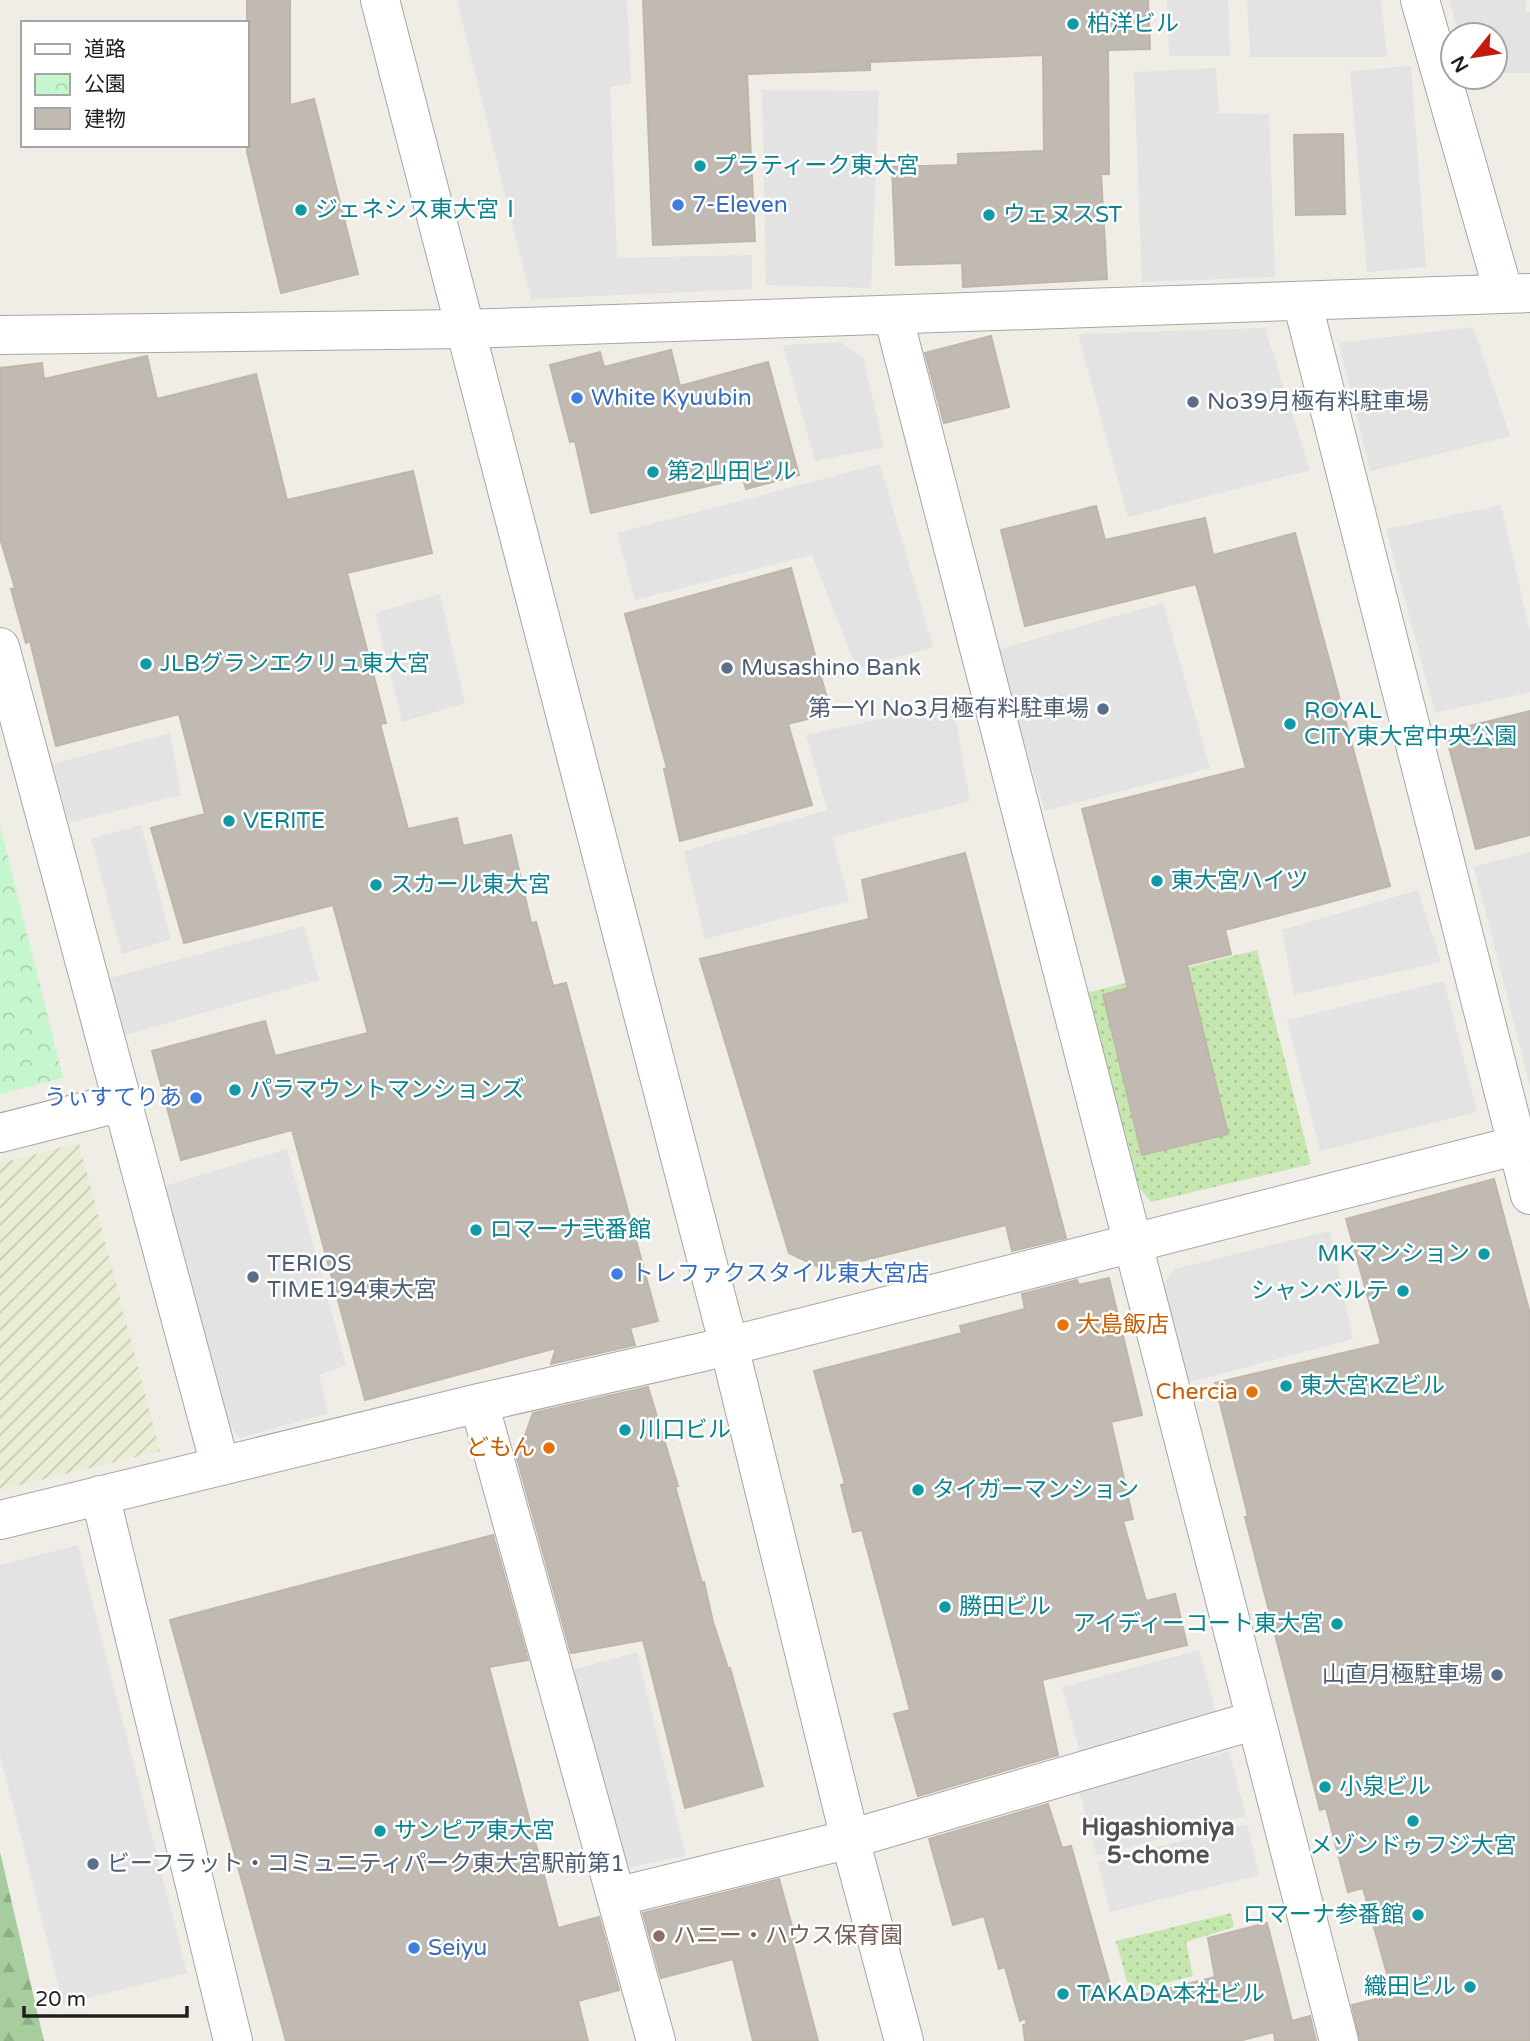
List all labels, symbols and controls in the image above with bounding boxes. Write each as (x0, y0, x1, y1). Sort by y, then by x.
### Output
place label: 柏洋ビル (1087, 10, 1179, 38)
marker: 柏洋ビル (1065, 16, 1081, 32)
legend (21, 21, 248, 147)
north arrow (1439, 21, 1509, 91)
text: 道路 (84, 37, 126, 62)
text: N (1447, 52, 1473, 76)
text: 公園 (84, 72, 126, 97)
text: 建物 (84, 107, 126, 132)
place label: プラティーク東大宮 (714, 152, 920, 180)
marker: プラティーク東大宮 (692, 158, 708, 174)
place label: 7-Eleven (692, 191, 788, 219)
place label: ジェネシス東大宮Ⅰ (315, 196, 522, 224)
marker: 7-Eleven (670, 197, 686, 213)
place label: ウェヌスST (1003, 201, 1122, 229)
marker: ジェネシス東大宮Ⅰ (293, 202, 309, 218)
marker: ウェヌスST (981, 207, 997, 223)
place label: White Kyuubin (591, 384, 752, 412)
place label: No39月極有料駐車場 (1207, 388, 1429, 416)
marker: White Kyuubin (569, 390, 585, 406)
marker: No39月極有料駐車場 (1185, 394, 1201, 410)
place label: 第2山田ビル (667, 458, 796, 486)
marker: 第2山田ビル (645, 464, 661, 480)
place label: JLBグランエクリュ東大宮 (160, 650, 430, 678)
place label: Musashino Bank (741, 654, 921, 682)
marker: JLBグランエクリュ東大宮 (138, 656, 154, 672)
marker: Musashino Bank (719, 660, 735, 676)
place label: 第一YI No3月極有料駐車場 (808, 695, 1089, 723)
place label: ROYAL CITY東大宮中央公園 (1304, 697, 1517, 751)
marker: 第一YI No3月極有料駐車場 (1095, 701, 1111, 717)
marker: ROYAL CITY東大宮中央公園 (1282, 716, 1298, 732)
place label: VERITE (243, 807, 325, 835)
marker: VERITE (221, 813, 237, 829)
place label: 東大宮ハイツ (1171, 867, 1309, 895)
place label: スカール東大宮 (390, 871, 551, 899)
marker: 東大宮ハイツ (1149, 873, 1165, 889)
marker: スカール東大宮 (368, 877, 384, 893)
place label: パラマウントマンションズ (249, 1076, 525, 1104)
marker: パラマウントマンションズ (227, 1082, 243, 1098)
place label: うぃすてりあ (44, 1084, 182, 1112)
marker: うぃすてりあ (188, 1090, 204, 1106)
place label: ロマーナ弐番館 (490, 1216, 651, 1244)
marker: ロマーナ弐番館 (468, 1222, 484, 1238)
place label: MKマンション (1317, 1240, 1470, 1268)
marker: MKマンション (1476, 1246, 1492, 1262)
place label: TERIOS TIME194東大宮 (267, 1250, 437, 1304)
place label: トレファクスタイル東大宮店 (631, 1260, 929, 1288)
marker: トレファクスタイル東大宮店 (609, 1266, 625, 1282)
marker: TERIOS TIME194東大宮 (245, 1269, 261, 1285)
place label: シャンベルテ (1251, 1277, 1389, 1305)
marker: シャンベルテ (1395, 1283, 1411, 1299)
place label: 大島飯店 (1077, 1311, 1169, 1339)
marker: 大島飯店 (1055, 1317, 1071, 1333)
place label: 東大宮KZビル (1300, 1372, 1445, 1400)
place label: Chercia (1156, 1378, 1238, 1406)
marker: 東大宮KZビル (1278, 1378, 1294, 1394)
marker: Chercia (1244, 1384, 1260, 1400)
place label: 川口ビル (639, 1416, 731, 1444)
marker: 川口ビル (617, 1422, 633, 1438)
place label: どもん (466, 1434, 535, 1462)
marker: どもん (541, 1440, 557, 1456)
place label: タイガーマンション (932, 1476, 1139, 1504)
marker: タイガーマンション (910, 1482, 926, 1498)
place label: 勝田ビル (959, 1593, 1051, 1621)
marker: 勝田ビル (937, 1599, 953, 1615)
place label: アイディーコート東大宮 (1073, 1610, 1323, 1638)
marker: アイディーコート東大宮 (1329, 1616, 1345, 1632)
place label: 山直月極駐車場 (1322, 1661, 1483, 1689)
marker: 山直月極駐車場 (1489, 1667, 1505, 1683)
place label: 小泉ビル (1339, 1773, 1431, 1801)
marker: 小泉ビル (1317, 1779, 1333, 1795)
district label: Higashiomiya 5-chome (1081, 1813, 1235, 1870)
marker: メゾンドゥフジ大宮 (1405, 1813, 1421, 1829)
place label: サンピア東大宮 (394, 1817, 555, 1845)
marker: サンピア東大宮 (372, 1823, 388, 1839)
place label: メゾンドゥフジ大宮 (1310, 1832, 1517, 1860)
place label: ビーフラット・コミュニティパーク東大宮駅前第1 (107, 1850, 625, 1878)
marker: ビーフラット・コミュニティパーク東大宮駅前第1 (85, 1856, 101, 1872)
place label: ロマーナ参番館 (1243, 1901, 1404, 1929)
marker: ロマーナ参番館 (1410, 1907, 1426, 1923)
place label: ハニー・ハウス保育園 (673, 1922, 903, 1950)
marker: ハニー・ハウス保育園 (651, 1928, 667, 1944)
place label: Seiyu (428, 1934, 487, 1962)
marker: Seiyu (406, 1940, 422, 1956)
place label: 織田ビル (1364, 1973, 1456, 2001)
scale bar (24, 1974, 187, 2018)
marker: 織田ビル (1462, 1979, 1478, 1995)
place label: TAKADA本社ビル (1077, 1980, 1265, 2008)
marker: TAKADA本社ビル (1055, 1986, 1071, 2002)
text: 20 m (35, 1987, 86, 2012)

